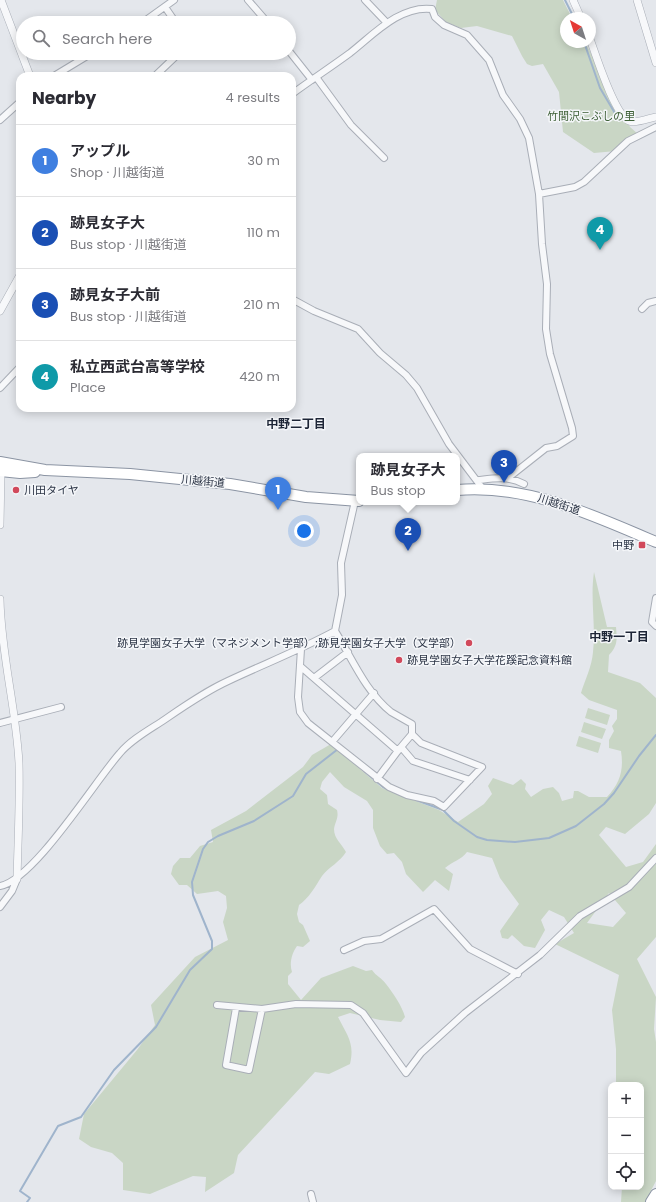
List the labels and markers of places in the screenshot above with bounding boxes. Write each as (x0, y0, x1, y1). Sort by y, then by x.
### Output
pin: 4 (587, 217, 613, 250)
pin: 3 (491, 450, 517, 483)
pin: 1 (265, 477, 291, 510)
place label: 川田タイヤ (24, 482, 79, 498)
marker: 川田タイヤ (11, 485, 21, 495)
pin: 2 (395, 518, 421, 551)
place label: 中野 (612, 537, 634, 553)
marker: 中野 (637, 540, 647, 550)
place label: 跡見学園女子大学（マネジメント学部）;跡見学園女子大学（文学部） (117, 635, 461, 651)
marker: 跡見学園女子大学（マネジメント学部）;跡見学園女子大学（文学部） (464, 638, 474, 648)
place label: 跡見学園女子大学花蹊記念資料館 (407, 652, 572, 668)
marker: 跡見学園女子大学花蹊記念資料館 (394, 655, 404, 665)

